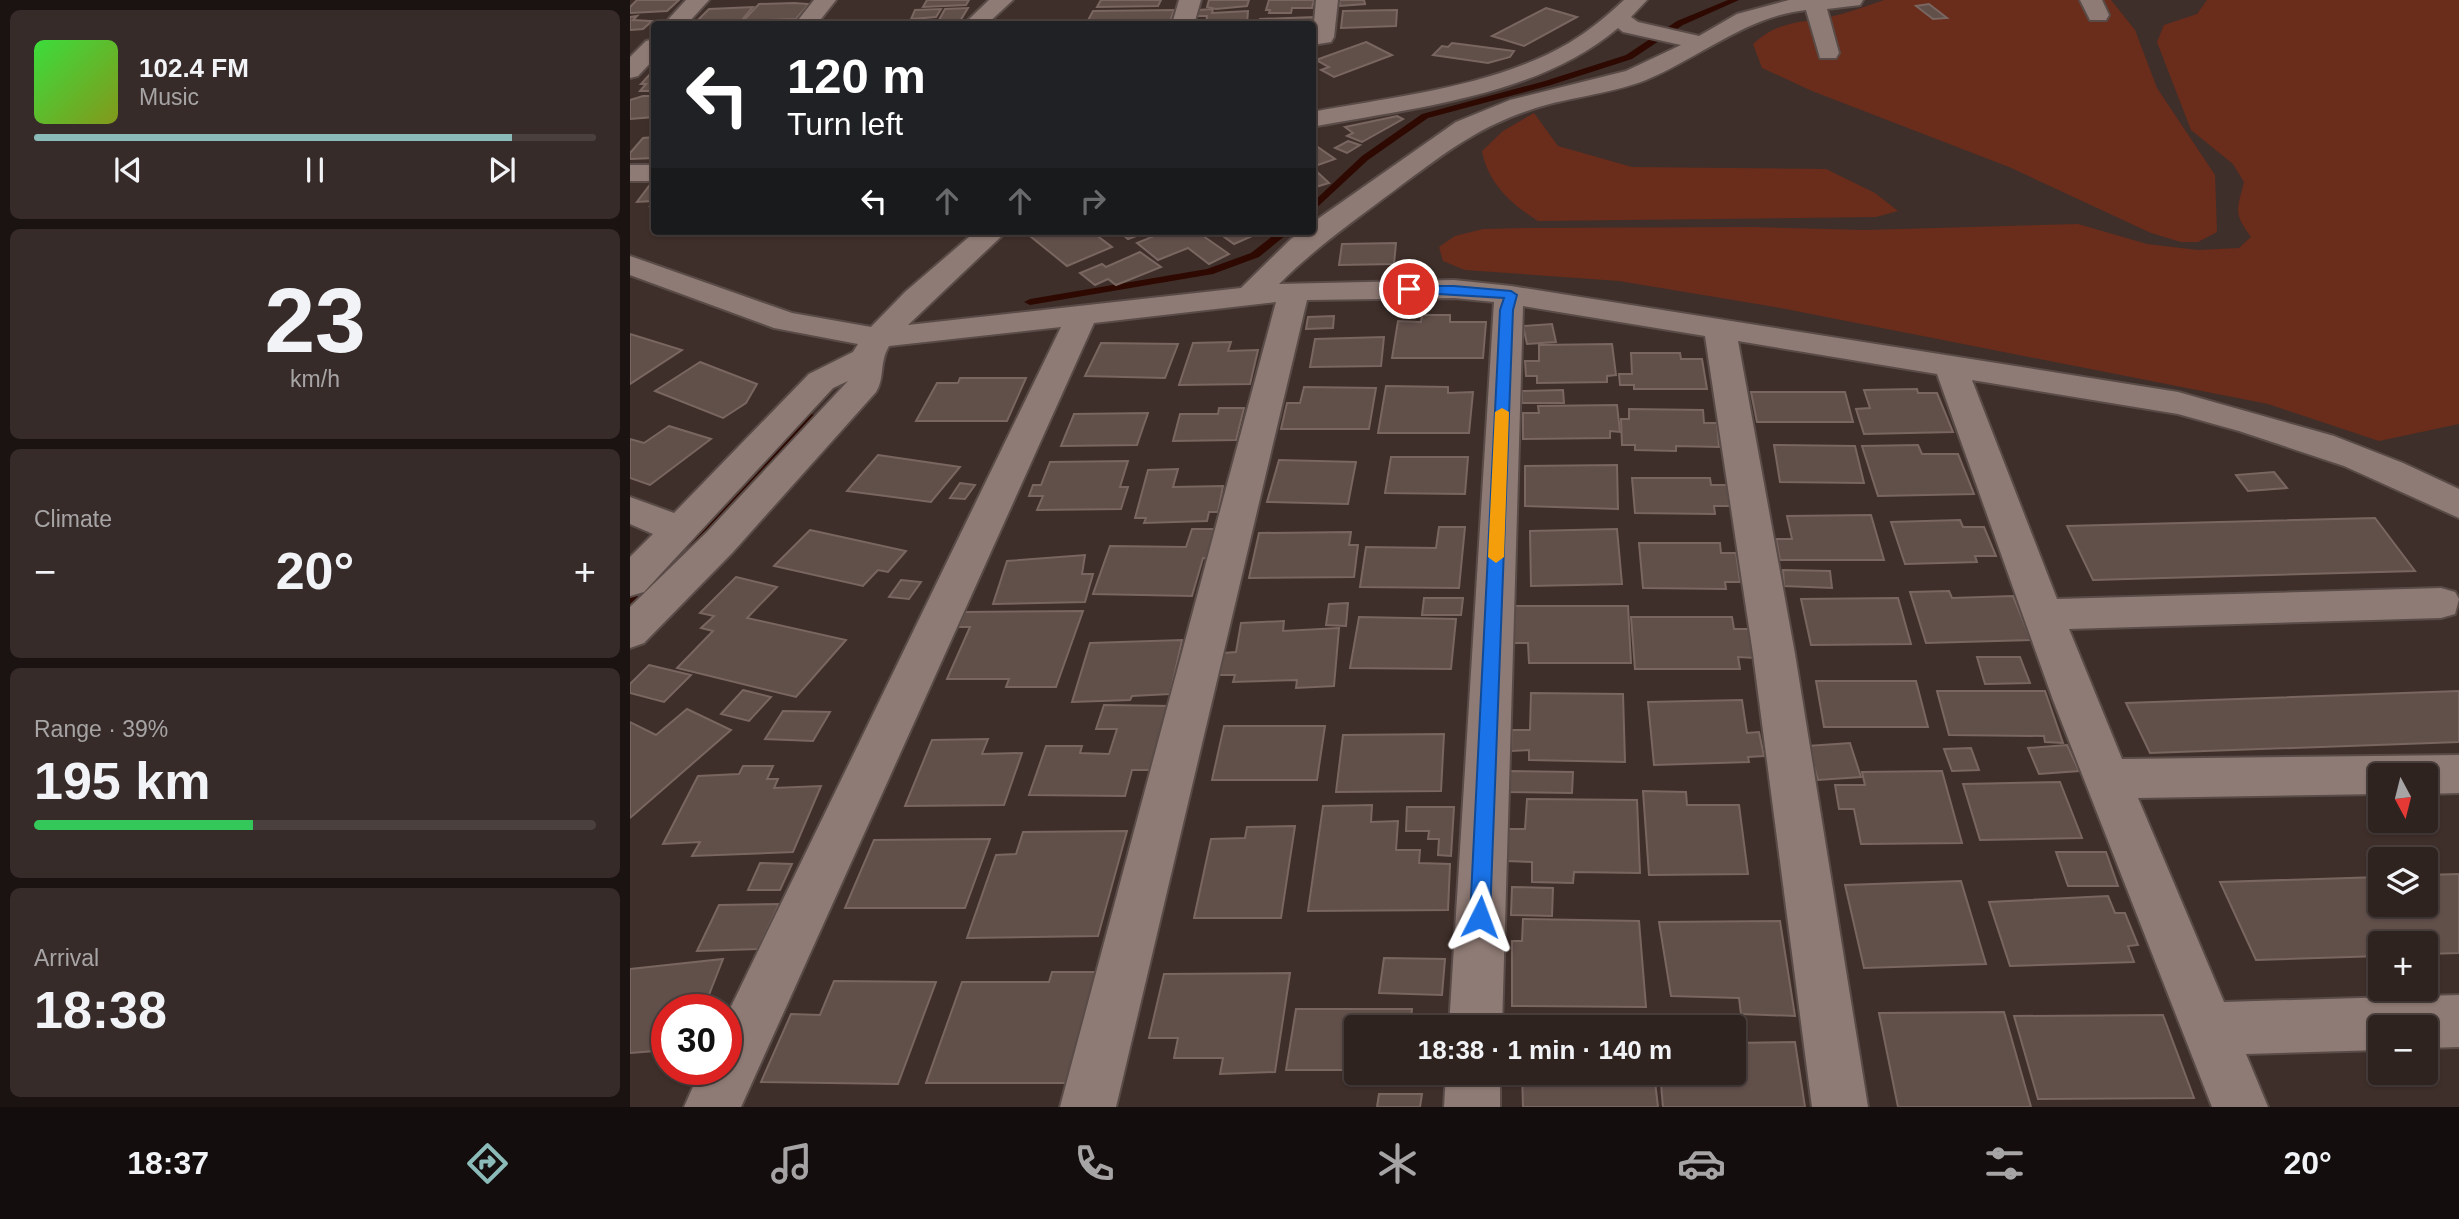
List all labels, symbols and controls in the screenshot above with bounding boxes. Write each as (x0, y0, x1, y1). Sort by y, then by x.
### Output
icon: left (672, 49, 763, 140)
text: 120 m (787, 49, 926, 103)
text: 102.4 FM (139, 53, 249, 83)
text: Music (139, 84, 199, 110)
text: Turn left (787, 106, 903, 142)
icon: previous (109, 151, 147, 189)
icon: pause (296, 151, 334, 189)
icon: next (483, 151, 521, 189)
icon: left (855, 182, 893, 220)
icon: ahead (928, 182, 966, 220)
icon: ahead (1001, 182, 1039, 220)
icon: right (1074, 182, 1112, 220)
pin (1379, 259, 1439, 319)
text: 23 (264, 270, 366, 371)
icon: arrive (1390, 270, 1428, 308)
text: km/h (290, 366, 340, 392)
text: Climate (34, 506, 112, 532)
text: 20° (276, 542, 354, 600)
text: − (34, 551, 56, 593)
text: + (574, 551, 596, 593)
text: Range · 39% (34, 716, 168, 742)
text: 195 km (34, 752, 210, 810)
north arrow (2368, 763, 2438, 833)
map controls (2368, 763, 2438, 1085)
button: layers (2368, 847, 2438, 917)
position arrow (1443, 880, 1517, 954)
button: + (2368, 931, 2438, 1001)
text: Arrival (34, 945, 99, 971)
text: 18:38 (34, 981, 167, 1039)
speed limit sign: 30 (651, 994, 742, 1085)
button: − (2368, 1015, 2438, 1085)
text: 18:38 · 1 min · 140 m (1418, 1035, 1672, 1065)
icon: directions (463, 1139, 512, 1188)
icon: music (767, 1139, 816, 1188)
icon: phone (1070, 1139, 1119, 1188)
icon: climate (1373, 1139, 1422, 1188)
icon: car (1677, 1139, 1726, 1188)
icon: filters (1980, 1139, 2029, 1188)
text: 18:37 (127, 1145, 209, 1181)
text: 20° (2283, 1145, 2332, 1181)

